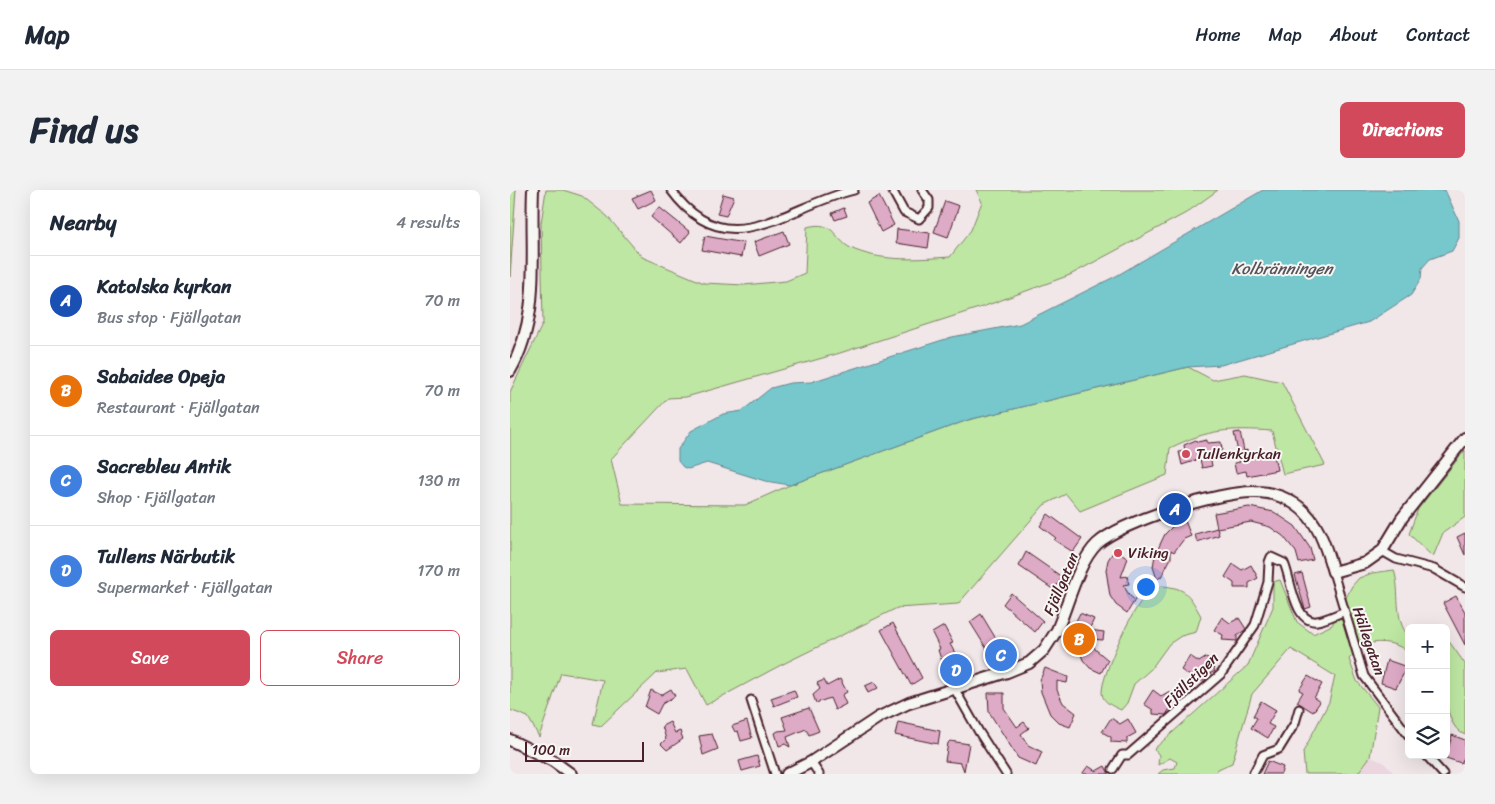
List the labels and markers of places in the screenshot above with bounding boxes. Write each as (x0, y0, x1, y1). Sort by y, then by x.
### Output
place label: Tullenkyrkan (1196, 441, 1281, 467)
marker: Tullenkyrkan (1180, 448, 1192, 460)
pin: A (1159, 490, 1191, 528)
place label: Viking (1128, 540, 1169, 566)
marker: Viking (1112, 547, 1124, 559)
pin: B (1063, 620, 1095, 658)
pin: C (985, 636, 1017, 674)
pin: D (940, 651, 972, 689)

